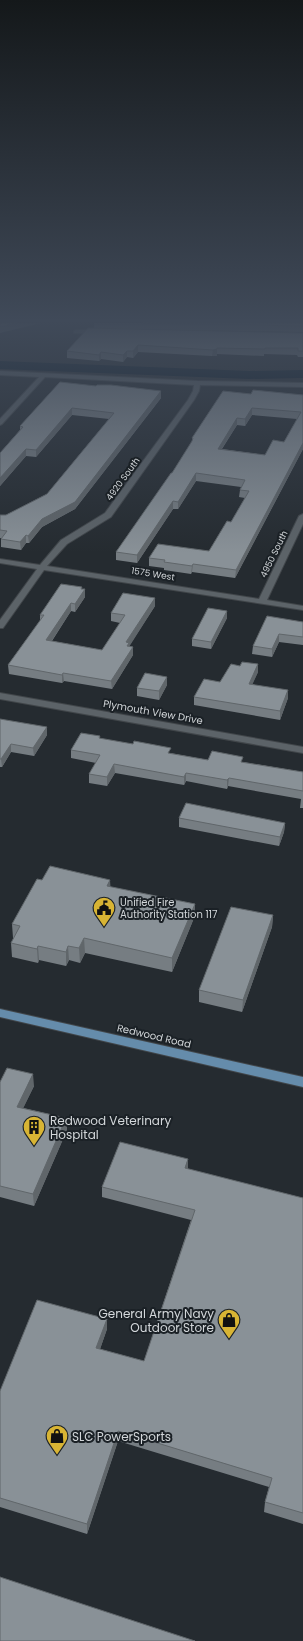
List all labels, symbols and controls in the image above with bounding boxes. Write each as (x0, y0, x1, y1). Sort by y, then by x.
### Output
street label: 4920 South (103, 455, 143, 503)
street label: 4950 South (257, 528, 291, 580)
street label: 1575 West (130, 565, 176, 583)
street label: Plymouth View Drive (102, 696, 204, 728)
public building icon: Unified Fire Authority Station 117 (91, 895, 117, 928)
place label: Unified Fire Authority Station 117 (120, 895, 218, 922)
street label: Redwood Road (116, 1020, 192, 1052)
place label: Redwood Veterinary Hospital (50, 1112, 171, 1143)
building icon: Redwood Veterinary Hospital (21, 1114, 47, 1147)
place label: General Army Navy Outdoor Store (98, 1305, 214, 1336)
shop icon: General Army Navy Outdoor Store (216, 1307, 242, 1340)
shop icon: SLC PowerSports (44, 1423, 70, 1456)
place label: SLC PowerSports (72, 1428, 171, 1445)

